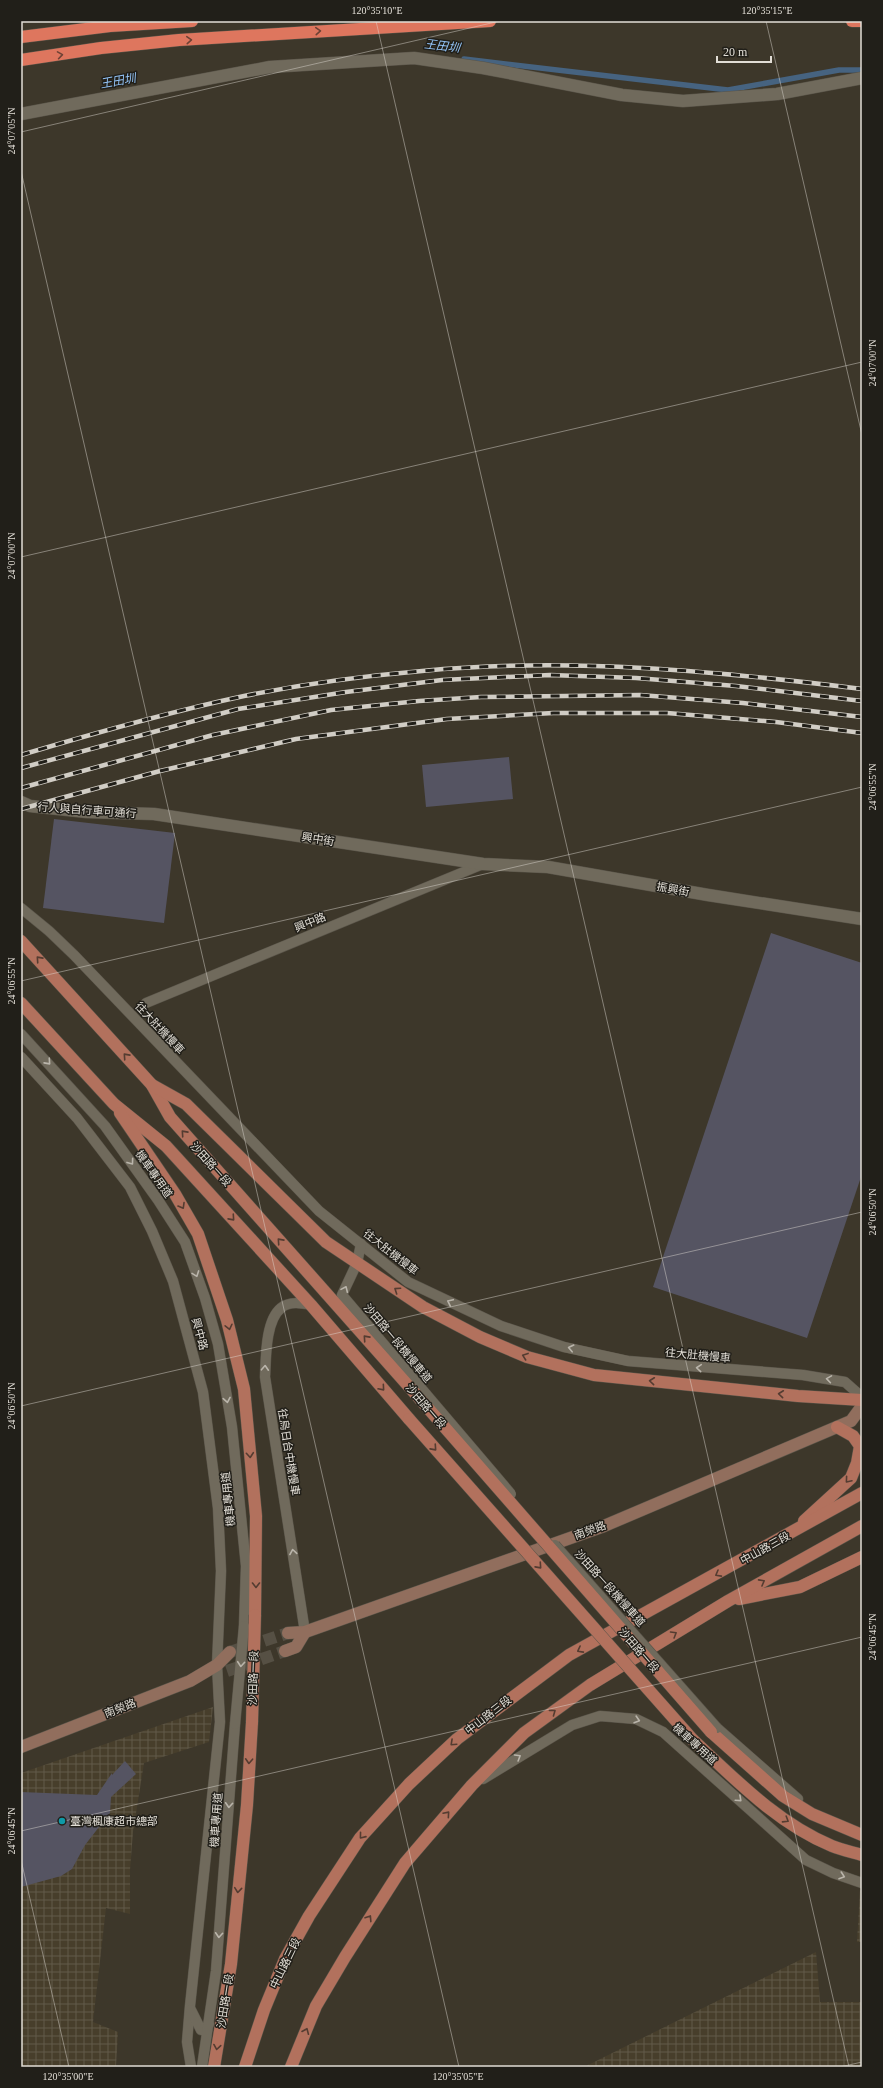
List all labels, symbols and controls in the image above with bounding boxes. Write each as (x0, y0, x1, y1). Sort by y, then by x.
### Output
text: 120°35'10"E (352, 5, 403, 16)
text: 120°35'15"E (742, 5, 793, 16)
one-way arrow (315, 26, 321, 35)
one-way arrow (186, 35, 192, 44)
water label: 王田圳 (423, 37, 463, 55)
scale bar (717, 38, 771, 64)
text: 20 m (723, 45, 748, 59)
one-way arrow (56, 51, 63, 60)
water label: 王田圳 (99, 71, 139, 91)
text: 24°07'05"N (6, 107, 17, 155)
text: 24°07'00"N (867, 339, 878, 387)
text: 24°07'00"N (6, 532, 17, 580)
text: 24°06'55"N (867, 763, 878, 811)
street label: 行人與自行車可通行 (37, 801, 137, 819)
street label: 興中街 (301, 830, 335, 848)
street label: 振興街 (656, 880, 690, 898)
street label: 興中路 (292, 910, 328, 934)
text: 24°06'55"N (6, 957, 17, 1005)
one-way arrow (37, 957, 44, 964)
street label: 往大肚機慢車 (133, 1000, 187, 1056)
one-way arrow (123, 1053, 130, 1061)
one-way arrow (43, 1058, 50, 1065)
one-way arrow (182, 1131, 189, 1138)
street label: 沙田路一段 (188, 1140, 234, 1188)
street label: 機車專用道 (133, 1148, 175, 1200)
one-way arrow (126, 1158, 134, 1165)
text: 24°06'50"N (867, 1188, 878, 1236)
one-way arrow (177, 1202, 184, 1209)
one-way arrow (227, 1214, 234, 1221)
street label: 往大肚機慢車 (361, 1227, 421, 1277)
one-way arrow (277, 1238, 285, 1246)
one-way arrow (192, 1270, 200, 1277)
one-way arrow (340, 1285, 348, 1293)
one-way arrow (394, 1287, 401, 1295)
one-way arrow (447, 1299, 454, 1307)
street label: 沙田路一段機慢車道 (362, 1301, 434, 1385)
street label: 興中路 (190, 1317, 210, 1351)
one-way arrow (225, 1324, 233, 1330)
one-way arrow (364, 1336, 371, 1343)
one-way arrow (568, 1345, 574, 1353)
street label: 往大肚機慢車 (665, 1346, 731, 1364)
one-way arrow (522, 1352, 529, 1360)
one-way arrow (696, 1363, 702, 1372)
one-way arrow (261, 1365, 270, 1371)
one-way arrow (826, 1375, 832, 1384)
one-way arrow (649, 1377, 655, 1386)
street label: 沙田路一段 (403, 1381, 449, 1431)
text: 24°06'50"N (6, 1382, 17, 1430)
one-way arrow (377, 1383, 384, 1390)
one-way arrow (778, 1390, 784, 1399)
one-way arrow (222, 1396, 231, 1403)
street label: 往烏日台中機慢車 (276, 1408, 302, 1496)
one-way arrow (430, 1443, 437, 1451)
one-way arrow (246, 1452, 255, 1458)
street label: 機車專用道 (219, 1471, 237, 1527)
one-way arrow (846, 1475, 853, 1483)
street label: 南榮路 (572, 1519, 608, 1541)
street label: 中山路三段 (738, 1529, 792, 1567)
street label: 沙田路一段機慢車道 (572, 1547, 648, 1629)
one-way arrow (289, 1549, 298, 1555)
one-way arrow (535, 1561, 542, 1569)
one-way arrow (715, 1569, 722, 1577)
one-way arrow (758, 1579, 766, 1586)
one-way arrow (252, 1582, 260, 1588)
text: 24°06'45"N (867, 1613, 878, 1661)
street label: 沙田路一段 (616, 1625, 662, 1675)
one-way arrow (670, 1631, 677, 1639)
one-way arrow (576, 1645, 584, 1652)
street label: 沙田路一段 (246, 1650, 260, 1706)
one-way arrow (236, 1661, 245, 1667)
street label: 中山路三段 (463, 1693, 513, 1737)
street label: 南榮路 (102, 1696, 138, 1720)
one-way arrow (549, 1710, 556, 1717)
one-way arrow (633, 1715, 640, 1724)
street label: 機車專用道 (671, 1721, 719, 1767)
one-way arrow (450, 1739, 457, 1746)
one-way arrow (514, 1755, 521, 1762)
one-way arrow (245, 1758, 254, 1764)
street label: 機車專用道 (208, 1792, 224, 1848)
one-way arrow (734, 1795, 741, 1802)
one-way arrow (225, 1802, 234, 1808)
text: 24°06'45"N (6, 1807, 17, 1855)
one-way arrow (443, 1812, 450, 1819)
place label: 臺灣楓康超市總部 (70, 1815, 158, 1827)
marker: 臺灣楓康超市總部 (57, 1816, 67, 1826)
one-way arrow (782, 1816, 789, 1823)
one-way arrow (360, 1832, 367, 1839)
one-way arrow (838, 1871, 845, 1880)
one-way arrow (234, 1887, 243, 1893)
one-way arrow (365, 1915, 372, 1922)
one-way arrow (214, 1932, 223, 1938)
street label: 中山路三段 (268, 1936, 302, 1990)
street label: 沙田路一段 (215, 1973, 235, 2029)
one-way arrow (301, 2028, 309, 2035)
one-way arrow (213, 2044, 222, 2050)
text: 120°35'00"E (43, 2071, 94, 2082)
text: 120°35'05"E (433, 2071, 484, 2082)

